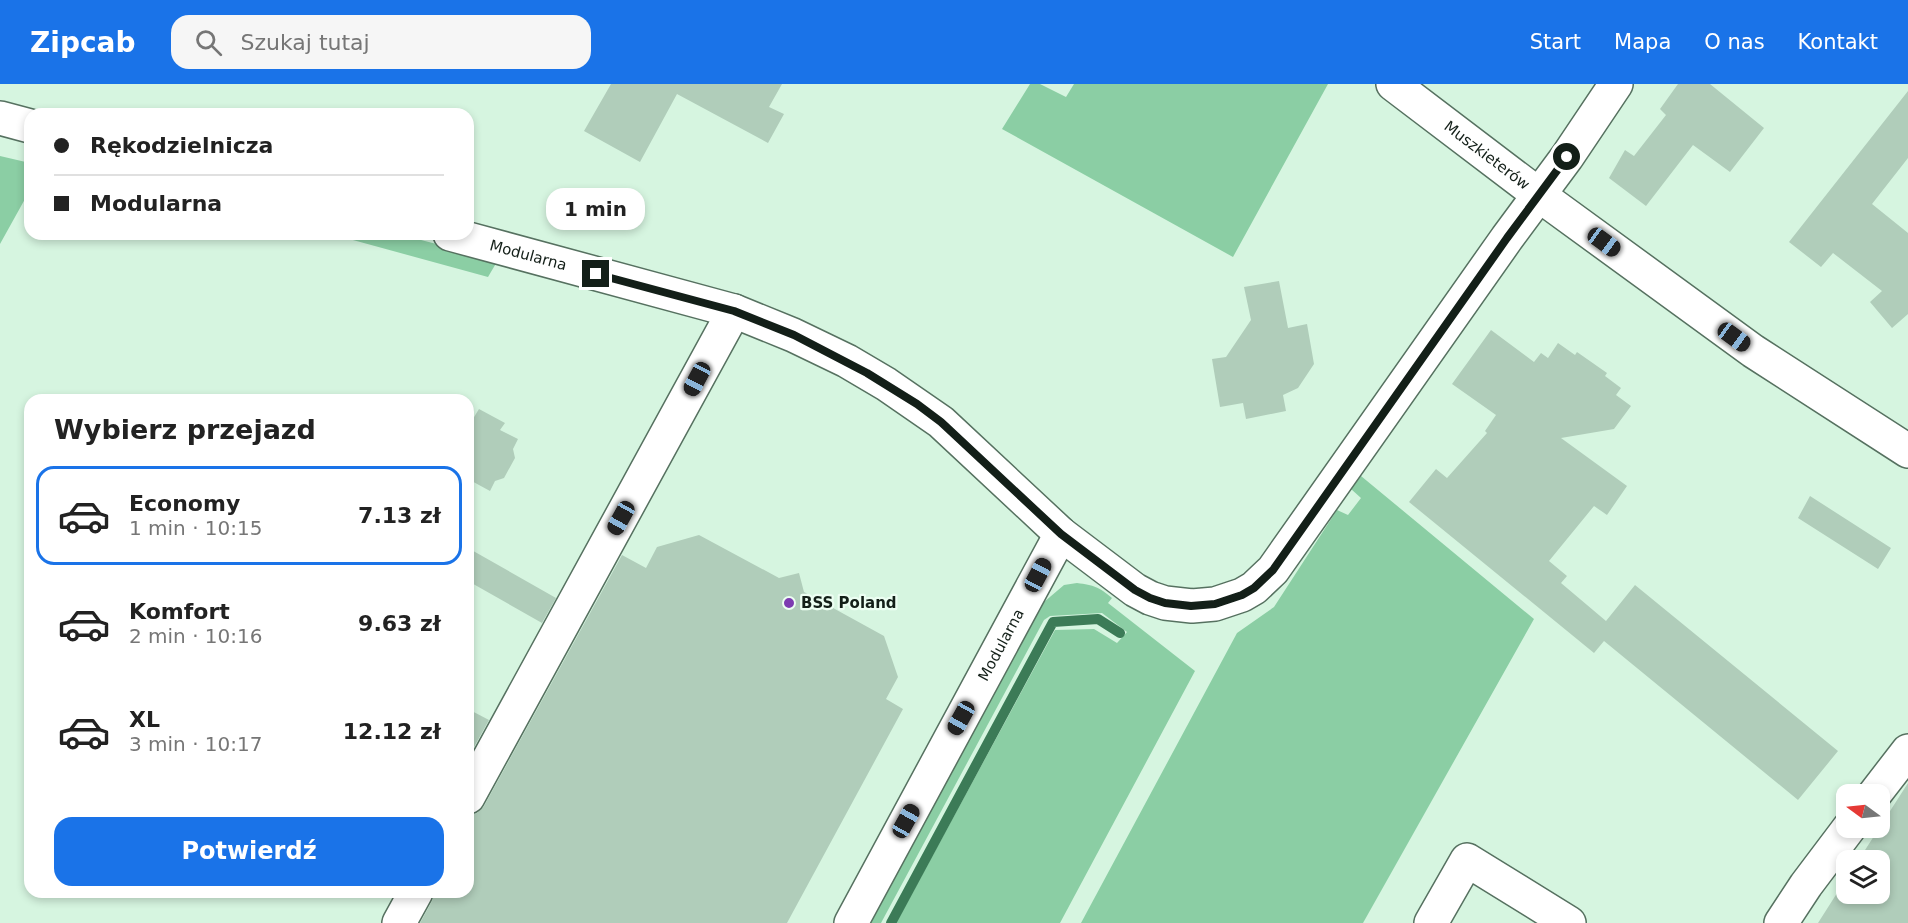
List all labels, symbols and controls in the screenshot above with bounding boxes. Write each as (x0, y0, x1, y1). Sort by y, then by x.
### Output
search box (171, 15, 591, 69)
text: Zipcab (30, 26, 135, 59)
icon: search (192, 26, 225, 59)
text: Szukaj tutaj (240, 30, 370, 55)
text: Start (1530, 30, 1581, 54)
text: Mapa (1614, 30, 1671, 54)
text: O nas (1704, 30, 1765, 54)
text: Kontakt (1798, 30, 1878, 54)
street label: Muszkieterów (1441, 117, 1533, 194)
text: Rękodzielnicza (90, 133, 273, 158)
route start (1553, 143, 1580, 170)
callout: 1 min (546, 187, 646, 229)
text: Modularna (90, 191, 222, 216)
text: 1 min (564, 197, 627, 221)
car (1584, 224, 1624, 260)
street label: Modularna (488, 236, 569, 274)
route end (582, 260, 609, 287)
car (1714, 319, 1754, 355)
car (681, 359, 713, 399)
text: Wybierz przejazd (54, 414, 316, 445)
icon: car (57, 489, 111, 543)
text: Economy (129, 491, 240, 516)
car (604, 498, 638, 538)
text: 7.13 zł (358, 503, 441, 528)
text: 1 min · 10:15 (129, 516, 263, 540)
car (1022, 555, 1054, 595)
place label: BSS Poland (801, 594, 897, 612)
marker: BSS Poland (782, 596, 796, 610)
icon: car (57, 597, 111, 651)
text: Komfort (129, 599, 230, 624)
street label: Modularna (974, 606, 1028, 684)
text: 9.63 zł (358, 611, 441, 636)
text: 2 min · 10:16 (129, 624, 263, 648)
car (944, 698, 978, 738)
icon: car (57, 705, 111, 759)
text: XL (129, 707, 160, 732)
text: 12.12 zł (343, 719, 441, 744)
text: 3 min · 10:17 (129, 732, 263, 756)
north arrow (1836, 784, 1890, 838)
map controls (1836, 784, 1890, 904)
car (889, 801, 923, 841)
button: Potwierdź (54, 817, 444, 886)
button: layers (1836, 850, 1890, 904)

